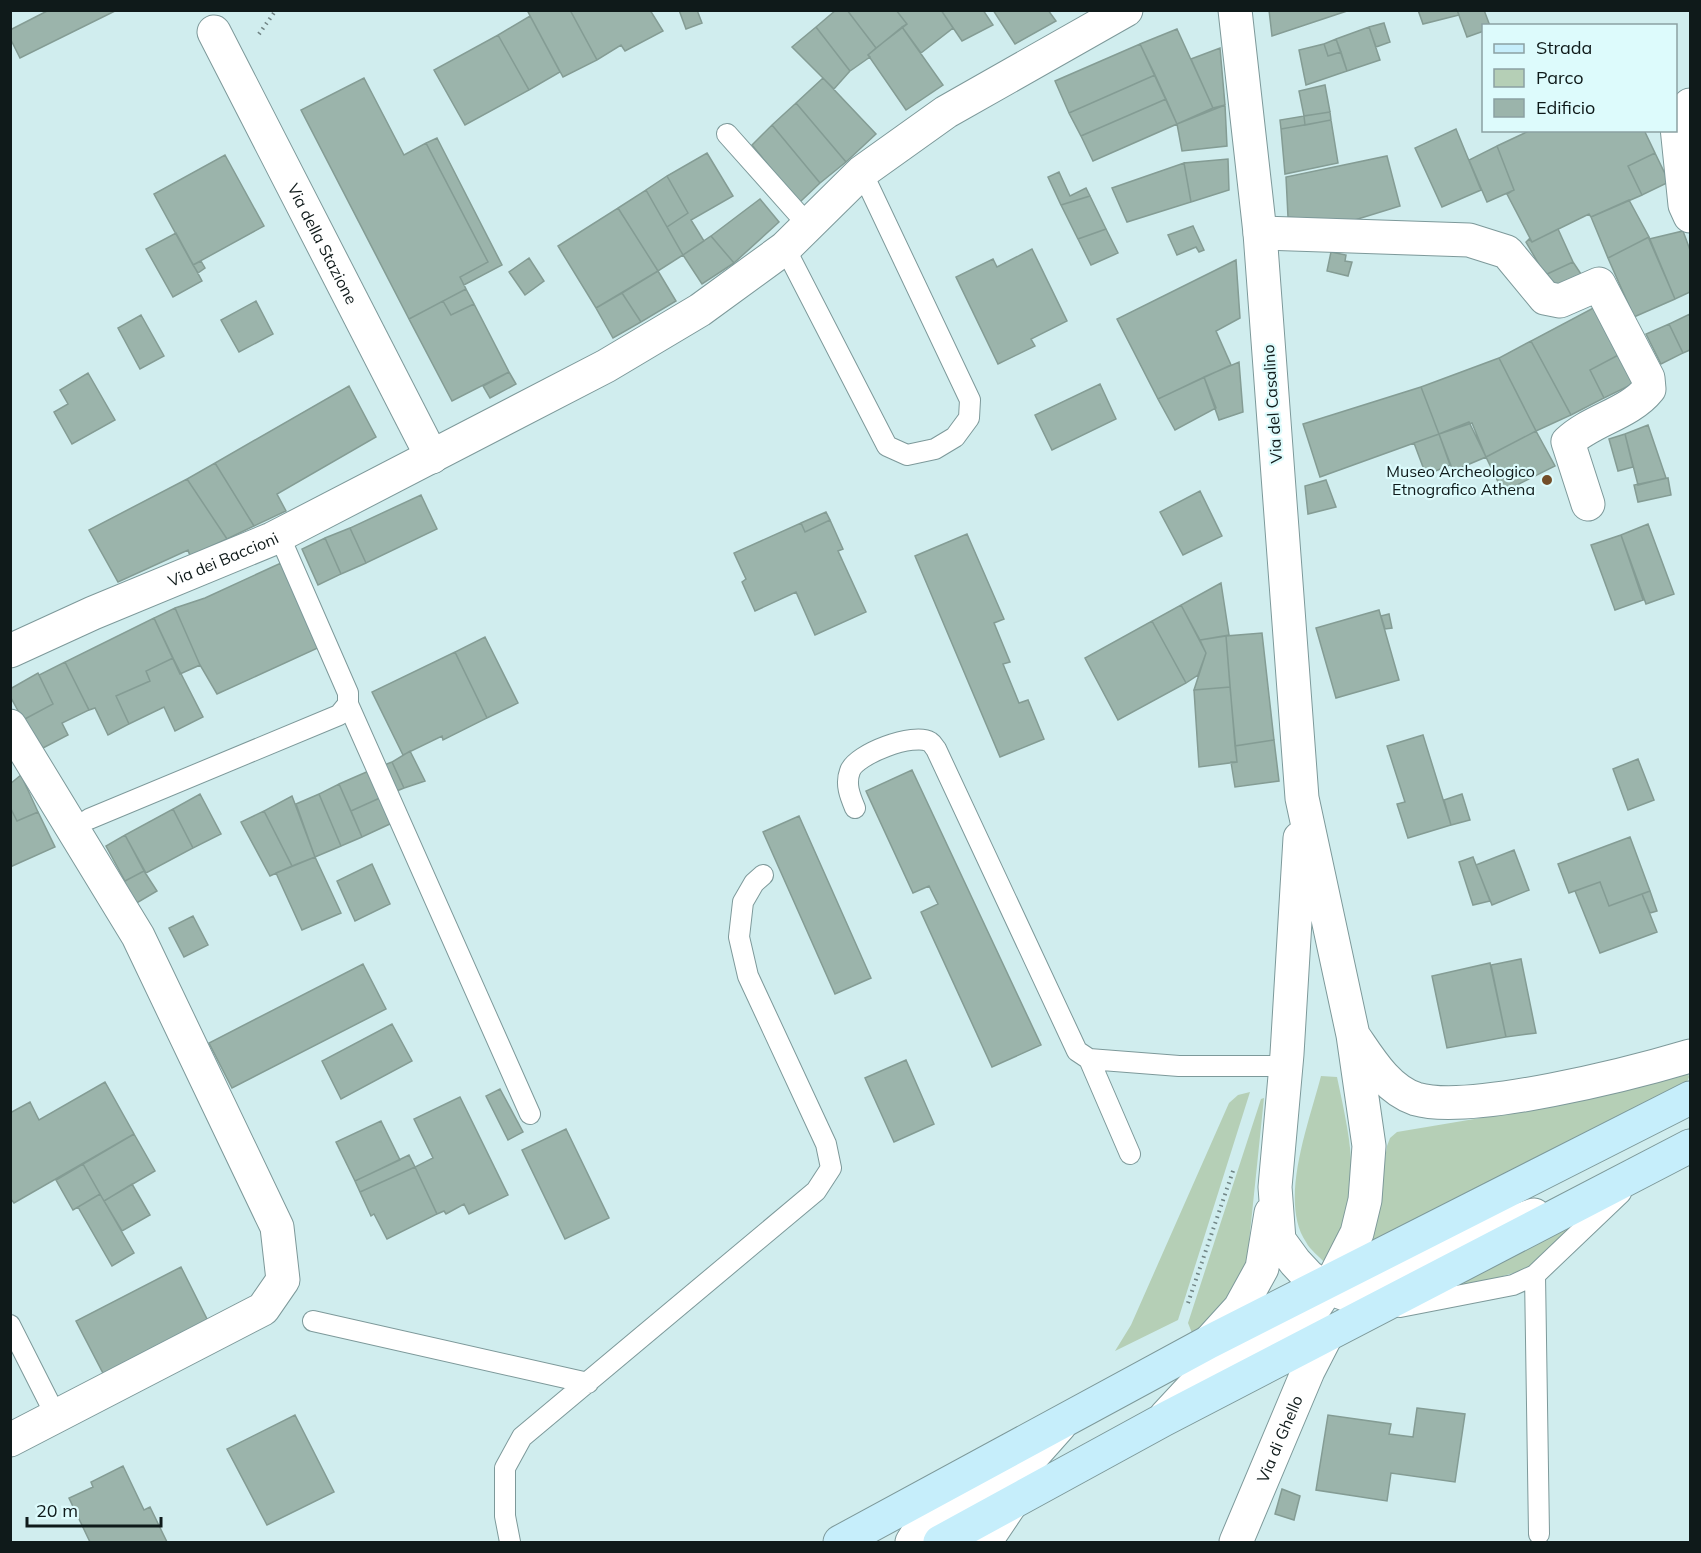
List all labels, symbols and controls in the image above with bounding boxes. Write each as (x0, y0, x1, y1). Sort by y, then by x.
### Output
legend (1482, 24, 1677, 132)
text: Strada (1536, 36, 1592, 59)
text: Parco (1536, 66, 1584, 89)
text: Edificio (1536, 96, 1595, 119)
street label: Via della Stazione (283, 180, 362, 308)
street label: Via del Casalino (1258, 344, 1286, 464)
place label: Museo Archeologico Etnografico Athena (1386, 461, 1535, 499)
marker: Museo Archeologico Etnografico Athena (1540, 473, 1554, 487)
street label: Via dei Baccioni (165, 527, 282, 591)
street label: Via di Ghello (1252, 1392, 1307, 1485)
scale bar (27, 1490, 160, 1528)
text: 20 m (36, 1499, 78, 1522)

